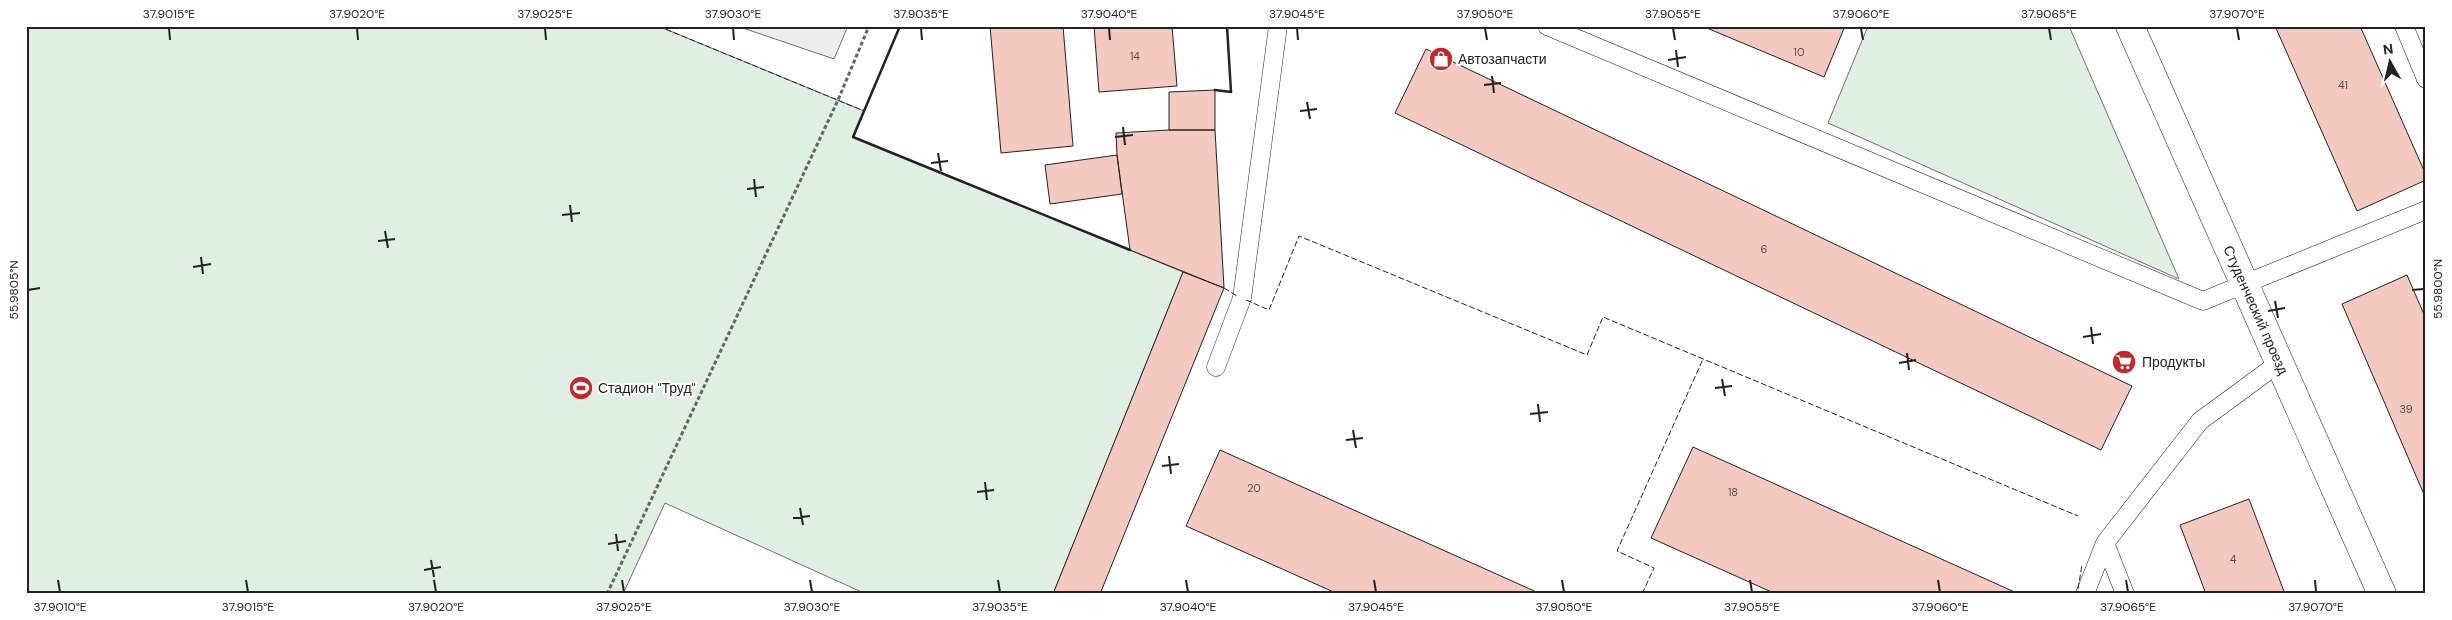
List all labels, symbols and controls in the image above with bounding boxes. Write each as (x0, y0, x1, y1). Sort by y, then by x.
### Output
text: 37.9015°E (143, 6, 195, 22)
text: 37.9020°E (329, 6, 385, 22)
text: 37.9025°E (517, 6, 573, 22)
text: 37.9030°E (705, 6, 761, 22)
text: 37.9035°E (893, 6, 949, 22)
text: 37.9040°E (1081, 6, 1138, 22)
text: 37.9045°E (1269, 6, 1325, 22)
text: 37.9050°E (1457, 6, 1514, 22)
text: 37.9055°E (1645, 6, 1701, 22)
text: 37.9060°E (1833, 6, 1890, 22)
text: 37.9065°E (2021, 6, 2077, 22)
text: 37.9070°E (2209, 6, 2265, 22)
north arrow (2364, 38, 2414, 88)
text: N (2382, 40, 2395, 59)
house number: 10 (1794, 45, 1804, 59)
shop icon: Автозапчасти (1428, 46, 1454, 72)
house number: 14 (1130, 49, 1140, 63)
place label: Автозапчасти (1458, 50, 1546, 68)
house number: 41 (2338, 78, 2348, 92)
house number: 6 (1761, 242, 1768, 256)
street label: Студенческий проезд (2219, 243, 2293, 377)
text: 55.9800°N (2430, 259, 2446, 319)
text: 55.9805°N (6, 260, 22, 320)
supermarket icon: Продукты (2111, 349, 2137, 375)
place label: Продукты (2142, 353, 2205, 371)
sports icon: Стадион "Труд" (568, 375, 594, 401)
place label: Стадион "Труд" (598, 379, 696, 397)
house number: 39 (2399, 402, 2413, 416)
house number: 20 (1247, 481, 1261, 495)
house number: 18 (1728, 485, 1738, 499)
house number: 4 (2230, 552, 2237, 566)
text: 37.9010°E (33, 599, 87, 615)
text: 37.9015°E (222, 599, 274, 615)
text: 37.9020°E (408, 599, 464, 615)
text: 37.9025°E (596, 599, 652, 615)
text: 37.9030°E (784, 599, 840, 615)
text: 37.9035°E (972, 599, 1028, 615)
text: 37.9040°E (1160, 599, 1217, 615)
text: 37.9045°E (1348, 599, 1404, 615)
text: 37.9050°E (1536, 599, 1593, 615)
text: 37.9055°E (1724, 599, 1780, 615)
text: 37.9060°E (1912, 599, 1969, 615)
text: 37.9065°E (2100, 599, 2156, 615)
text: 37.9070°E (2288, 599, 2344, 615)

